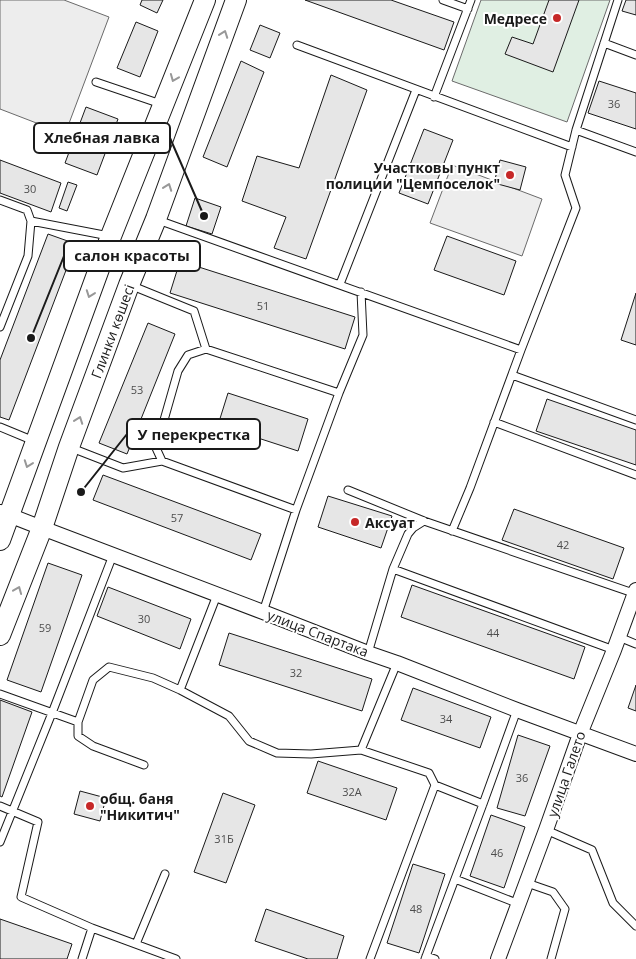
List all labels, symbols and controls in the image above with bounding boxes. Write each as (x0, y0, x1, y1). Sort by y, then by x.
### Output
place label: Медресе (484, 9, 547, 28)
marker: Медресе (551, 12, 563, 24)
one-way arrow (218, 30, 228, 39)
one-way arrow (170, 73, 180, 82)
house number: 36 (608, 96, 620, 111)
callout: Хлебная лавка (34, 123, 170, 153)
text: Хлебная лавка (44, 127, 160, 147)
place label: Участковы пункт полиции "Цемпоселок" (326, 158, 500, 193)
marker: Участковы пункт полиции "Цемпоселок" (504, 169, 516, 181)
house number: 30 (24, 181, 36, 196)
one-way arrow (162, 183, 172, 191)
callout: салон красоты (64, 241, 200, 271)
text: салон красоты (74, 245, 190, 265)
street label: Глинки көшесі (86, 281, 138, 381)
one-way arrow (86, 290, 96, 298)
house number: 51 (257, 298, 269, 313)
house number: 53 (131, 382, 143, 397)
one-way arrow (73, 417, 83, 425)
callout: У перекрестка (127, 419, 260, 449)
text: У перекрестка (138, 424, 250, 444)
one-way arrow (24, 459, 34, 467)
house number: 57 (171, 510, 183, 525)
place label: Аксуат (365, 513, 415, 532)
marker: Аксуат (349, 516, 361, 528)
house number: 42 (557, 537, 569, 552)
one-way arrow (12, 586, 22, 595)
street label: улица Спартака (264, 605, 372, 661)
house number: 30 (138, 611, 150, 626)
house number: 59 (39, 620, 51, 635)
house number: 44 (487, 625, 500, 640)
house number: 32 (290, 665, 302, 680)
house number: 34 (440, 711, 453, 726)
street label: улица Галето (542, 728, 590, 820)
house number: 36 (516, 770, 528, 785)
house number: 32А (342, 784, 362, 799)
place label: общ. баня "Никитич" (100, 789, 180, 824)
marker: общ. баня "Никитич" (84, 800, 96, 812)
house number: 31Б (214, 831, 234, 846)
house number: 46 (491, 845, 503, 860)
house number: 48 (410, 901, 422, 916)

